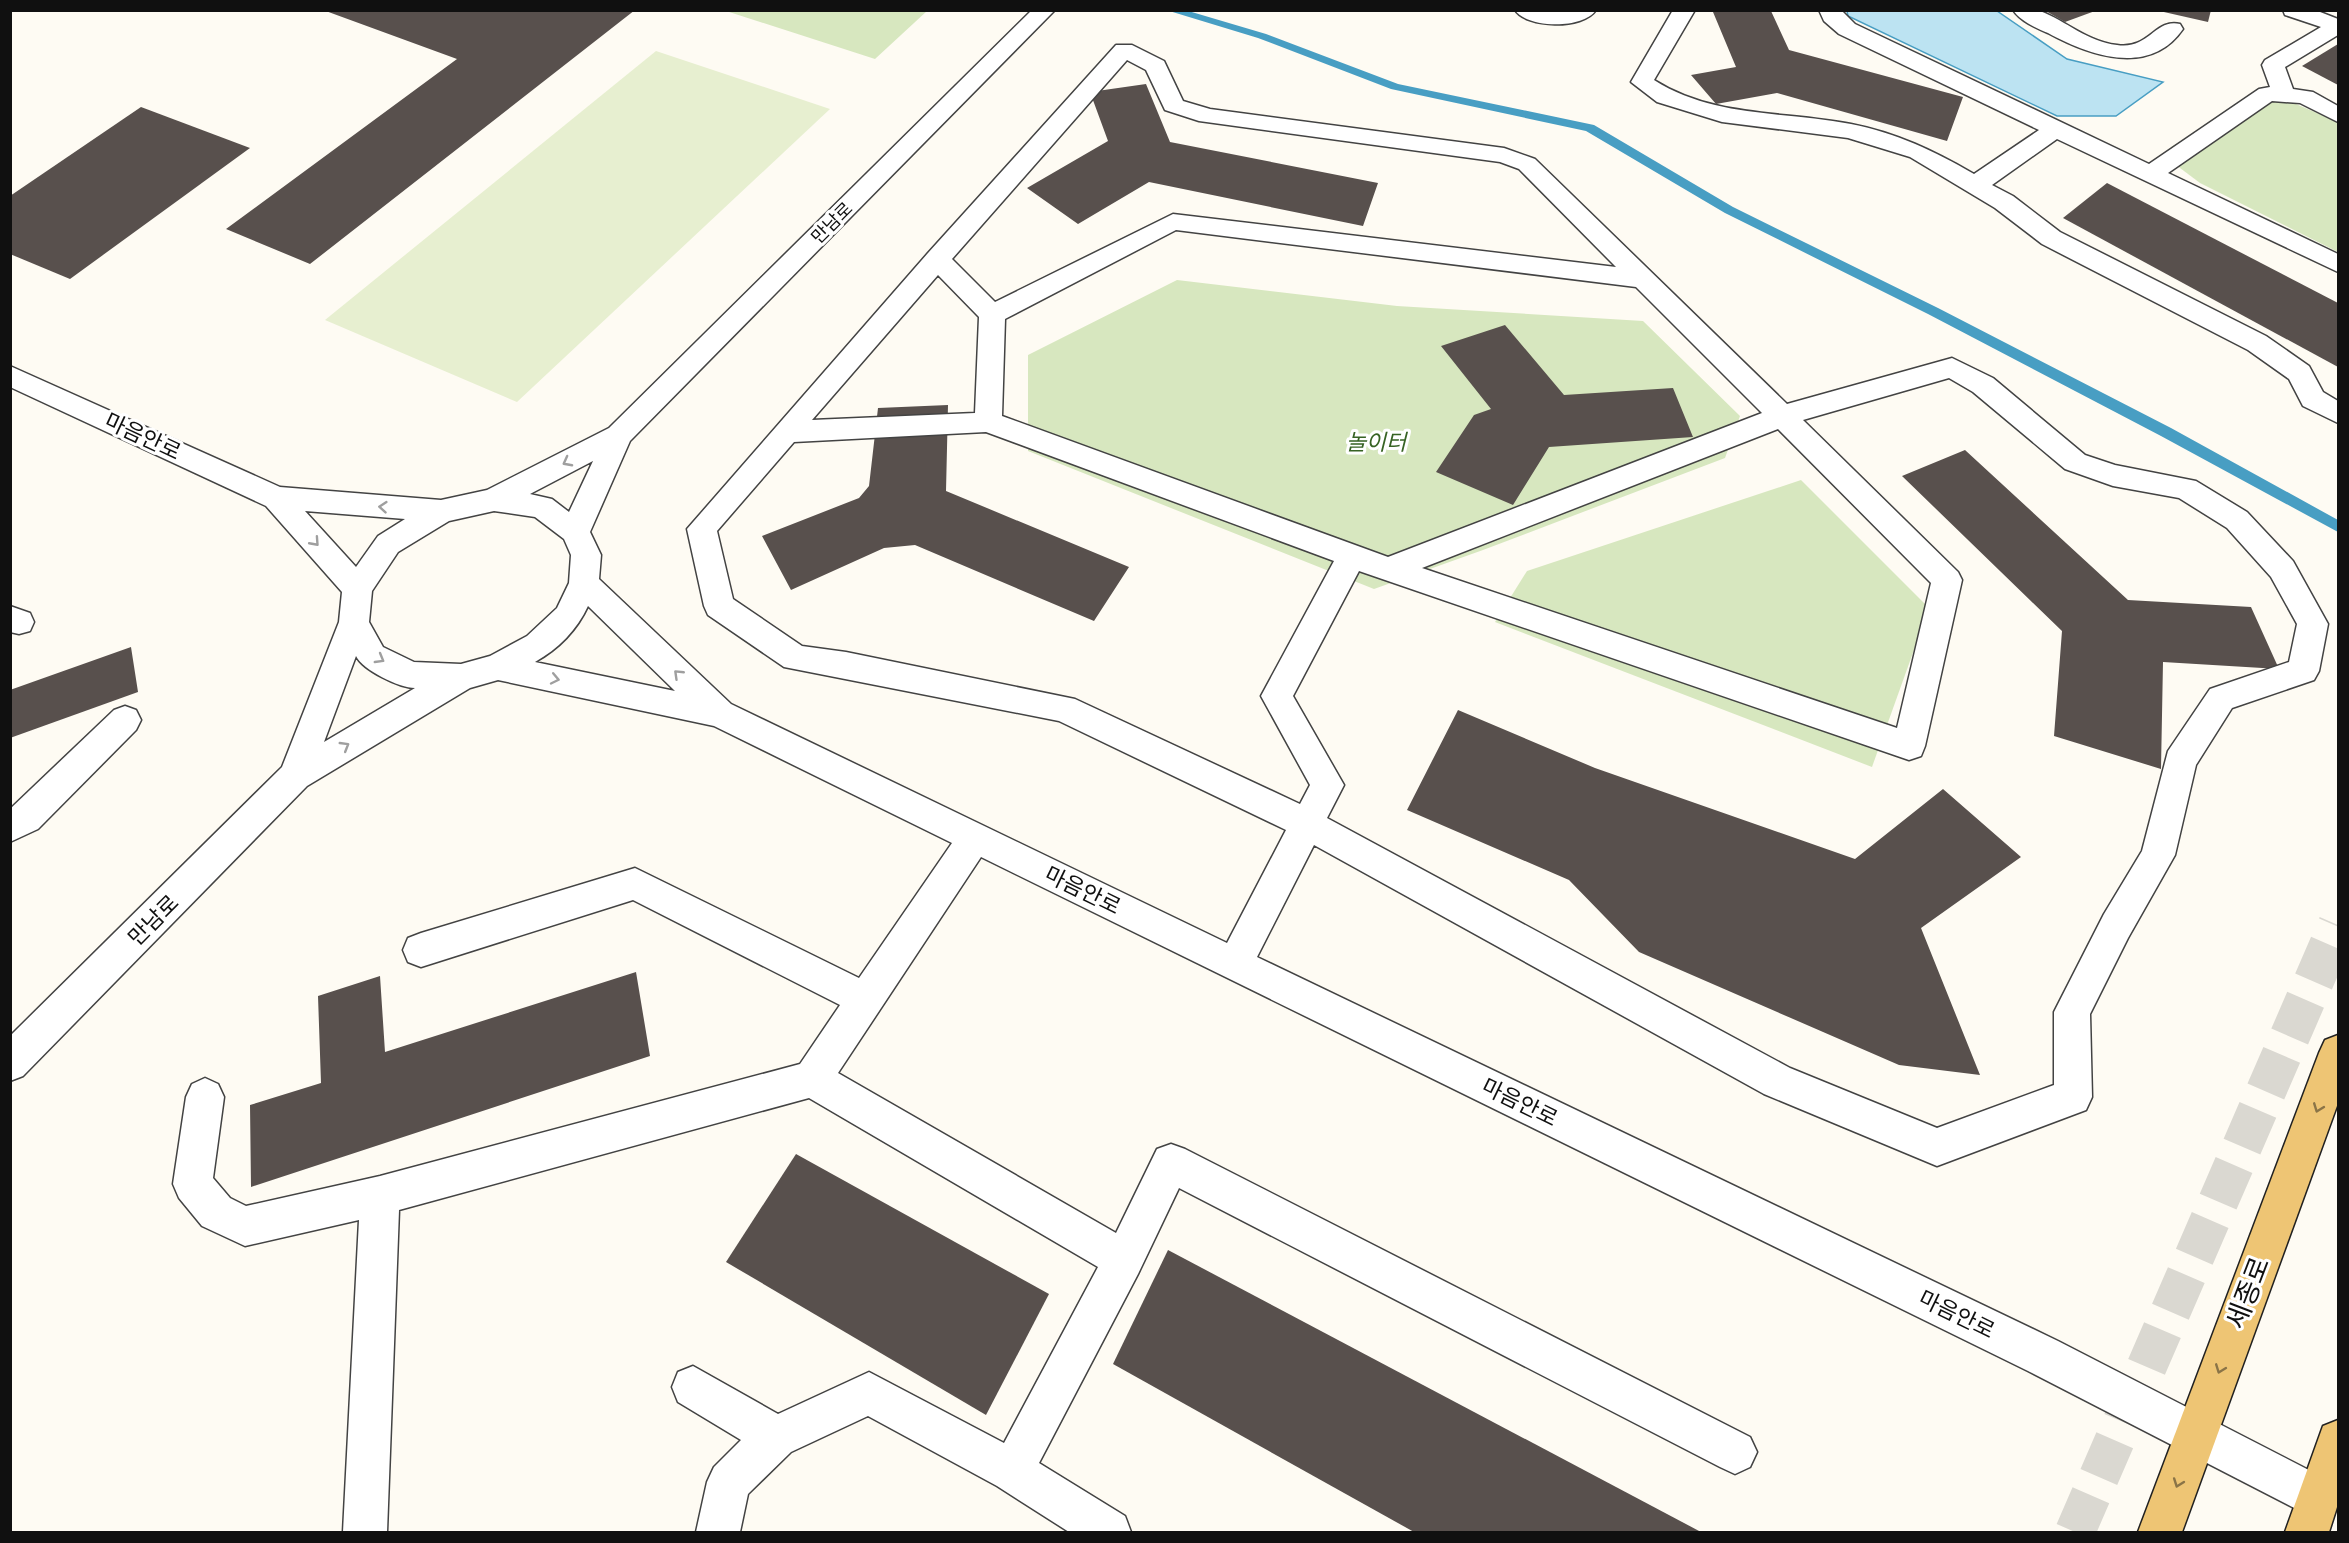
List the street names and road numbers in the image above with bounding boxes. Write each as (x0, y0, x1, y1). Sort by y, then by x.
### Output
street label: 만남로 (805, 196, 859, 250)
street label: 마음안로 (99, 405, 186, 469)
street label: 마음안로 (1039, 859, 1126, 924)
street label: 만남로 (121, 888, 187, 954)
street label: 마음안로 (1476, 1071, 1563, 1136)
street label: 세종로 (2216, 1251, 2282, 1336)
street label: 마음안로 (1913, 1283, 2000, 1348)

